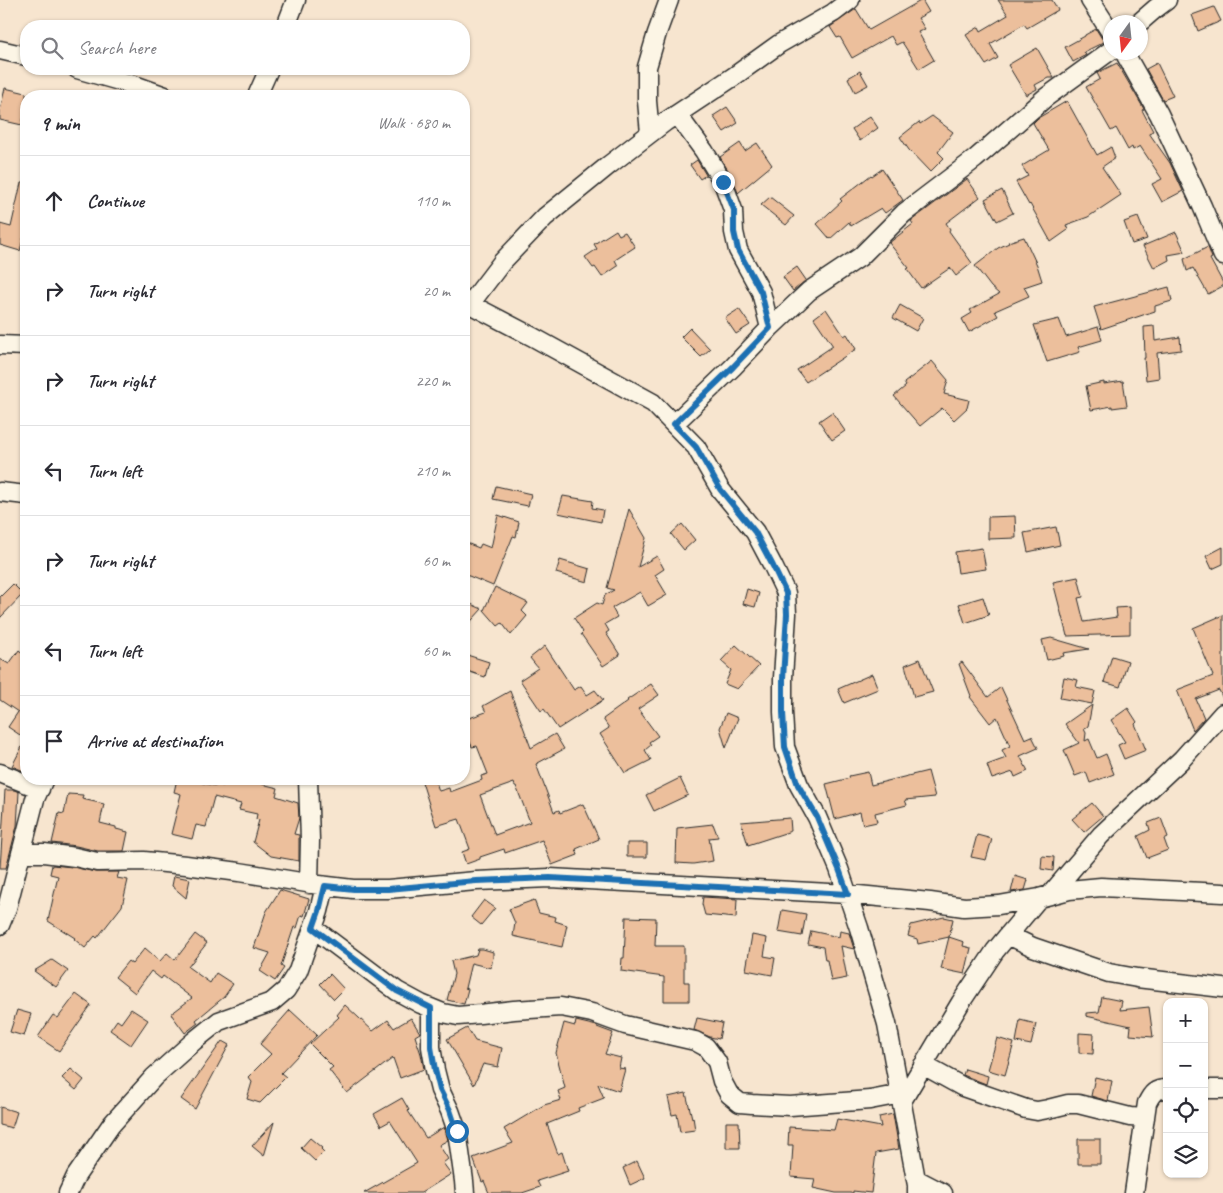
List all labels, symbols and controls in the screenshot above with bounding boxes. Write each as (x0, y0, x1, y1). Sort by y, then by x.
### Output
north arrow (1103, 15, 1148, 60)
search box (20, 20, 470, 75)
icon: search (38, 34, 66, 62)
text: Search here (78, 36, 155, 60)
text: 9 min (40, 110, 80, 136)
text: Walk · 680 m (378, 113, 450, 133)
route end (712, 171, 735, 194)
icon: ahead (40, 187, 68, 215)
text: Continue (87, 189, 144, 213)
text: 110 m (416, 191, 450, 211)
icon: right (40, 277, 68, 305)
text: Turn right (87, 279, 154, 303)
text: 20 m (423, 281, 450, 301)
icon: right (40, 367, 68, 395)
text: Turn right (87, 369, 154, 393)
text: 220 m (416, 371, 450, 391)
icon: left (40, 457, 68, 485)
text: Turn left (87, 459, 142, 483)
text: 210 m (416, 461, 450, 481)
icon: right (40, 547, 68, 575)
text: Turn right (87, 549, 154, 573)
text: 60 m (423, 551, 450, 571)
icon: left (40, 637, 68, 665)
text: Turn left (87, 639, 142, 663)
text: 60 m (423, 641, 450, 661)
icon: arrive (40, 727, 68, 755)
text: Arrive at destination (87, 729, 223, 753)
map controls (1163, 998, 1208, 1178)
button: + (1163, 998, 1208, 1043)
button: − (1163, 1043, 1208, 1088)
button: locate (1163, 1088, 1208, 1133)
route start (446, 1120, 469, 1143)
button: layers (1163, 1133, 1208, 1178)

